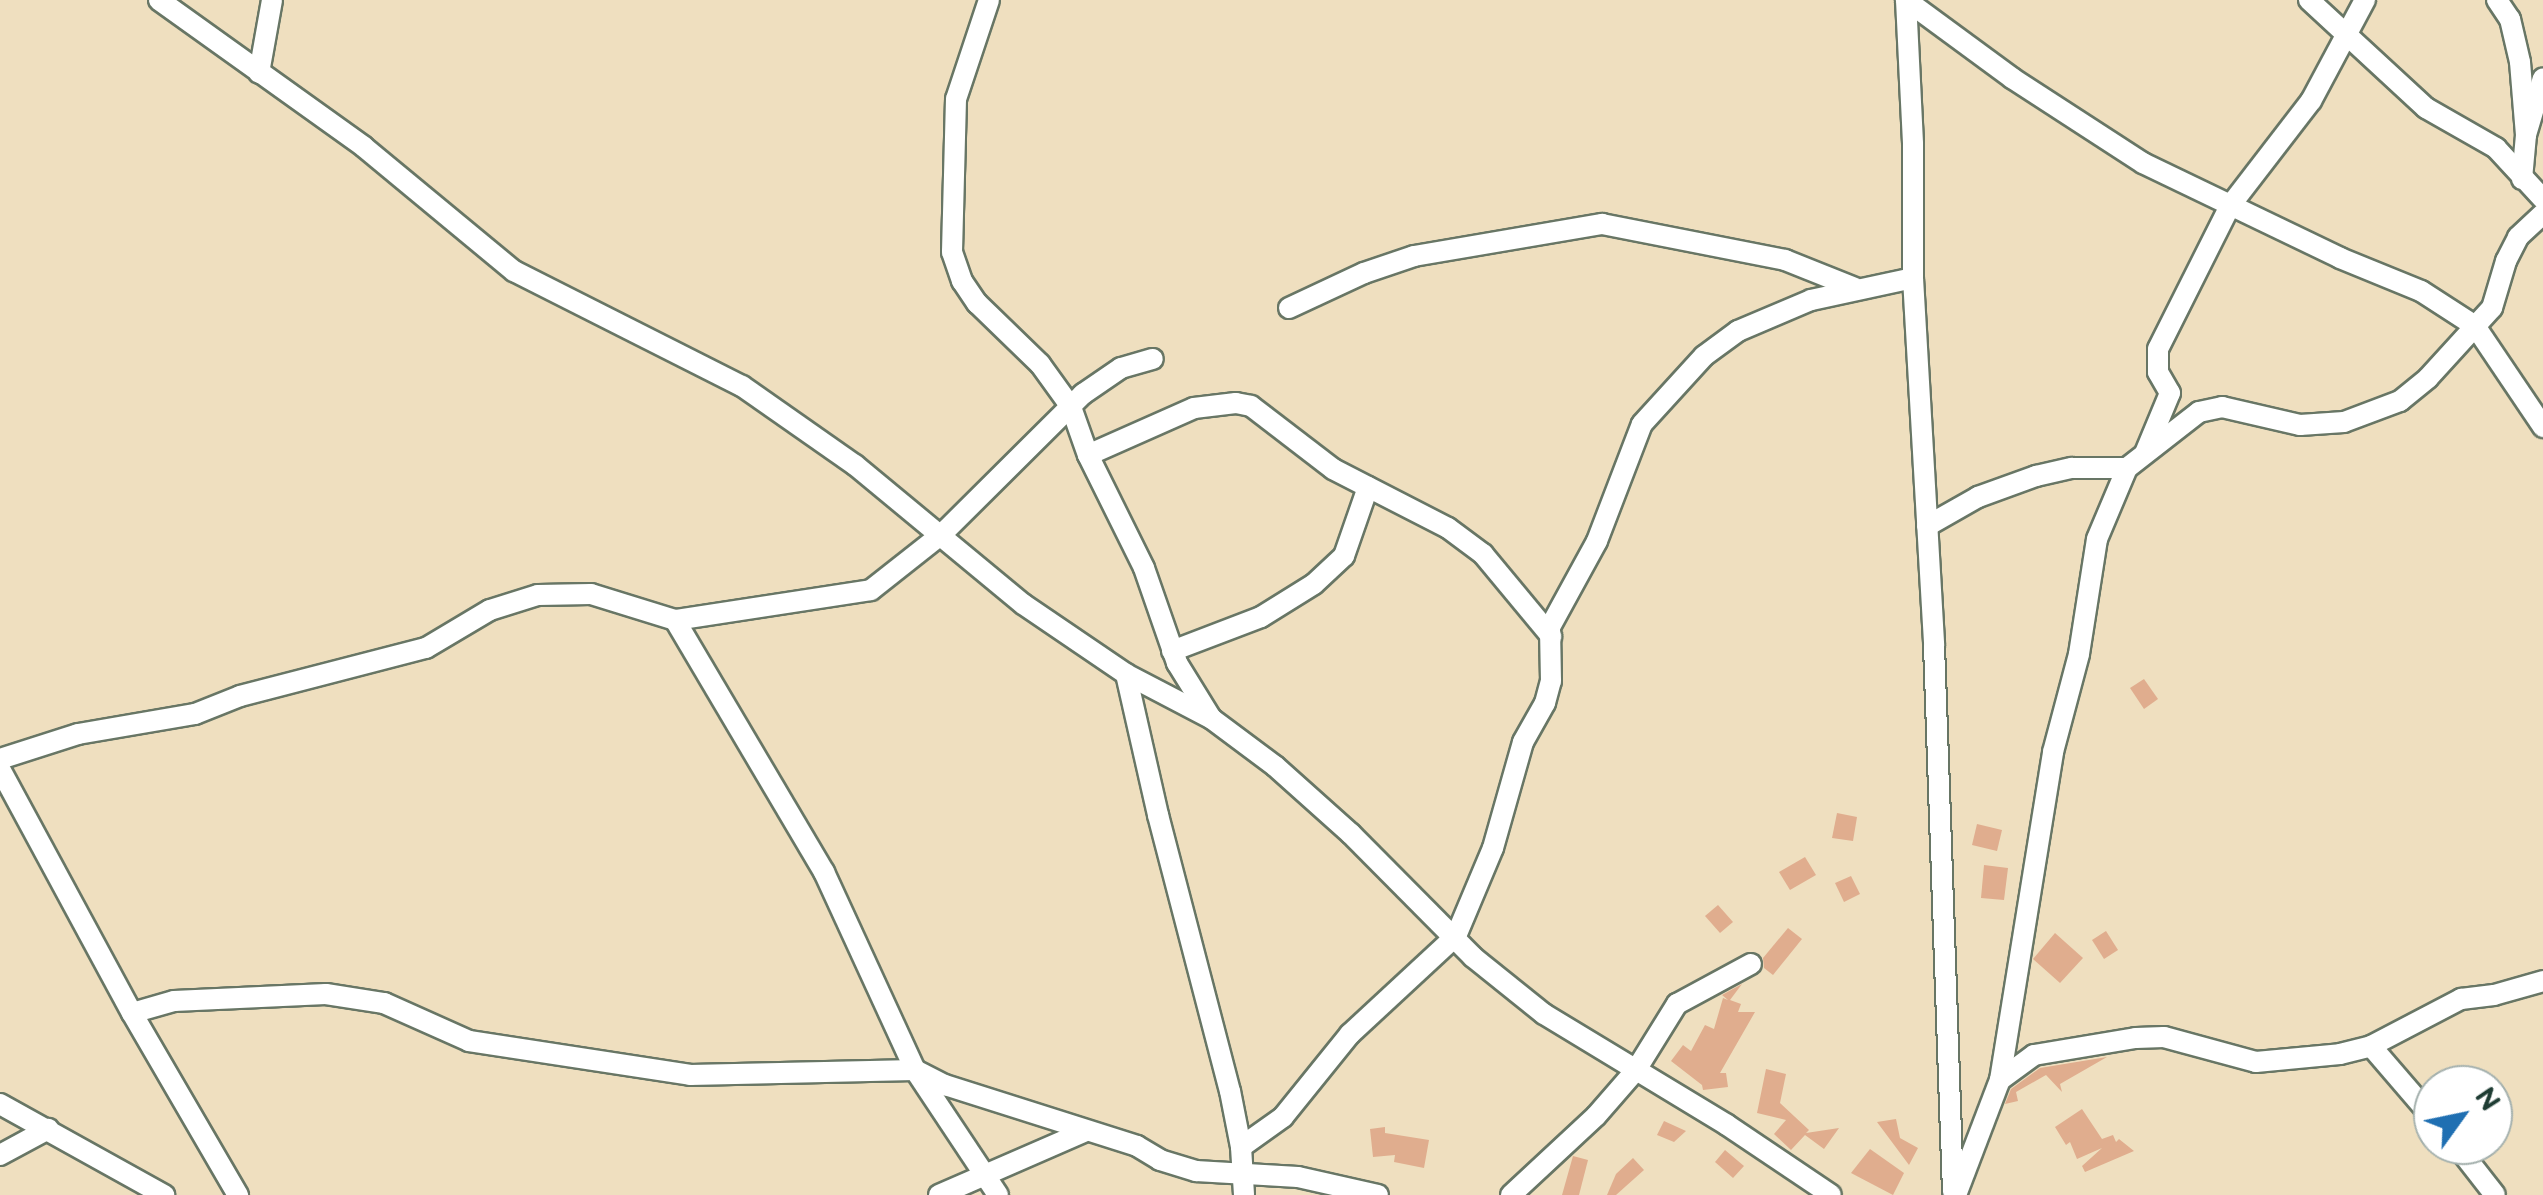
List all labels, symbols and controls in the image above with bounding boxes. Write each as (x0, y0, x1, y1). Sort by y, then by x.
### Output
north arrow (2413, 1065, 2513, 1165)
text: N (2467, 1082, 2506, 1117)

